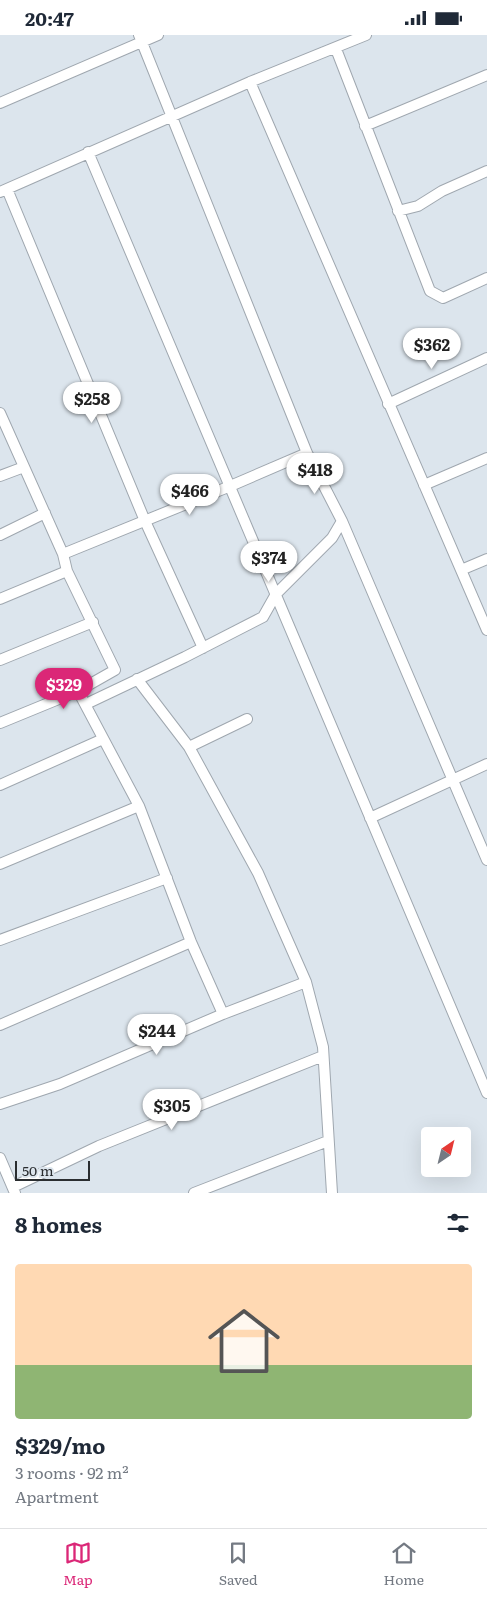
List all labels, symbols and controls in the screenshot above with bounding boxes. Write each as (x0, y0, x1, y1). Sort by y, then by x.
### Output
text: 20:47 (25, 4, 74, 32)
pin: $362 (402, 327, 462, 370)
text: $362 (414, 332, 450, 356)
pin: $258 (62, 381, 122, 424)
text: $258 (74, 386, 110, 410)
pin: $418 (285, 453, 345, 495)
text: $418 (297, 457, 333, 481)
pin: $466 (160, 473, 220, 516)
text: $466 (171, 478, 209, 502)
pin: $374 (239, 541, 299, 583)
text: $374 (251, 545, 287, 569)
pin: $329 (34, 667, 94, 710)
text: $329 (46, 672, 82, 696)
pin: $244 (127, 1013, 187, 1056)
text: $244 (138, 1018, 176, 1042)
pin: $305 (142, 1089, 202, 1131)
text: $305 (154, 1093, 190, 1117)
north arrow (421, 1127, 471, 1177)
map controls (421, 1127, 471, 1177)
scale bar (15, 1158, 90, 1181)
text: 50 m (22, 1160, 54, 1180)
text: 8 homes (15, 1208, 102, 1239)
icon: filters (444, 1209, 472, 1237)
icon: home (199, 1296, 289, 1386)
text: $329/mo (15, 1429, 105, 1460)
text: 3 rooms · 92 m² (15, 1460, 129, 1484)
text: Apartment (15, 1484, 99, 1508)
tab: Map (63, 1539, 93, 1589)
tab: Saved (219, 1539, 258, 1589)
tab: Home (384, 1539, 424, 1589)

